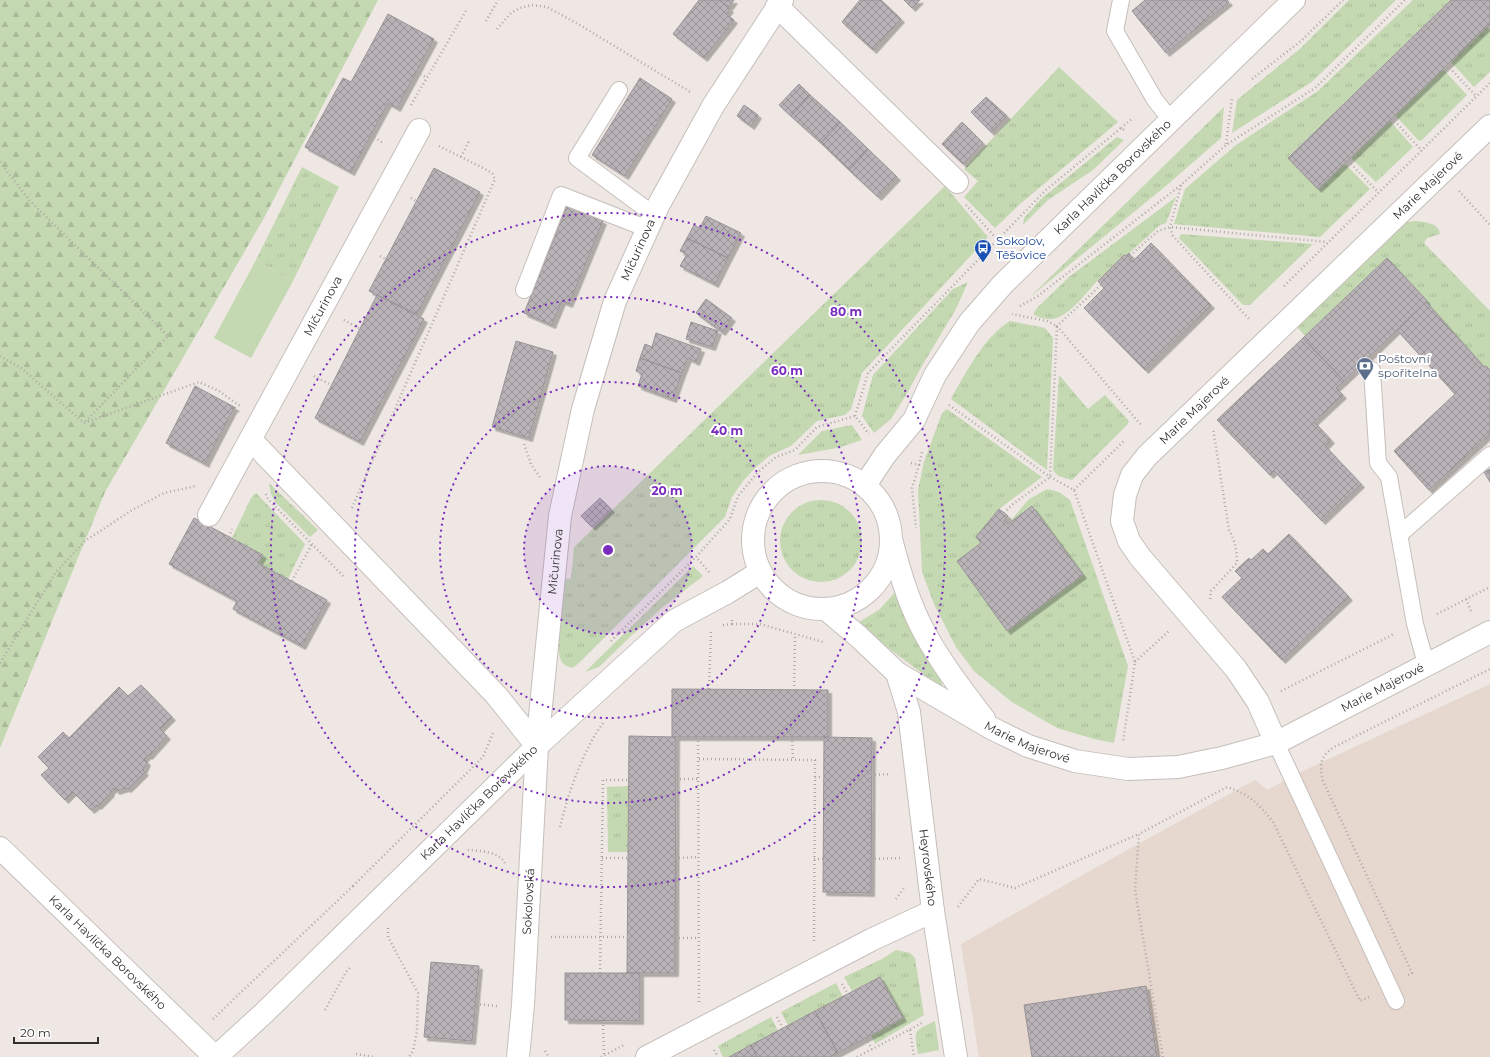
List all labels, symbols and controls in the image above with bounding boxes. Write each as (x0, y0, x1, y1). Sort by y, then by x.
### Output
street label: Karla Havlíčka Borovského (1050, 116, 1174, 237)
street label: Marie Majerové (1389, 148, 1466, 223)
street label: Mičurinova (617, 216, 658, 283)
place label: Sokolov, Těšovice (996, 233, 1046, 262)
bus stop icon: Sokolov, Těšovice (973, 238, 993, 263)
street label: Mičurinova (300, 273, 345, 339)
text: 80 m (830, 304, 862, 319)
place label: Poštovní spořitelna (1378, 351, 1438, 380)
bank icon: Poštovní spořitelna (1355, 356, 1375, 381)
text: 60 m (771, 363, 803, 378)
street label: Marie Majerové (1156, 373, 1232, 447)
text: 40 m (711, 423, 743, 438)
text: 20 m (651, 483, 683, 498)
street label: Mičurinova (544, 528, 566, 595)
centre of rings (601, 543, 615, 557)
street label: Marie Majerové (1338, 660, 1426, 715)
street label: Marie Majerové (982, 718, 1072, 766)
street label: Karla Havlíčka Borovského (417, 742, 541, 863)
street label: Heyrovského (916, 828, 940, 907)
street label: Sokolovská (519, 868, 537, 935)
street label: Karla Havlíčka Borovského (46, 892, 170, 1013)
scale bar (14, 1019, 98, 1045)
text: 20 m (20, 1025, 51, 1040)

